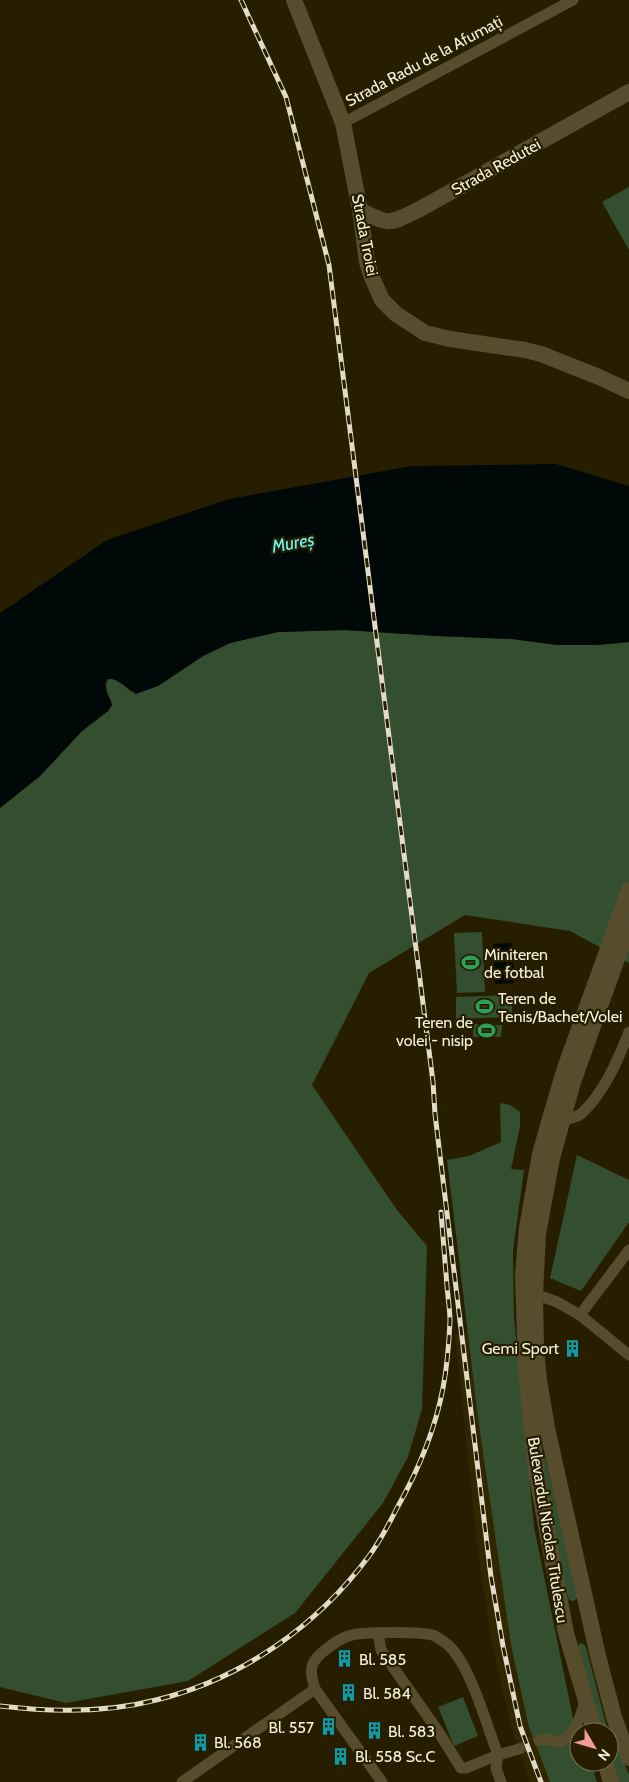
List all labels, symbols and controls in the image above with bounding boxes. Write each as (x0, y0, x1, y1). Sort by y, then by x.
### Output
street label: Strada Radu de la Afumați (342, 12, 506, 111)
street label: Strada Redutei (448, 135, 544, 199)
street label: Strada Troiei (348, 192, 382, 278)
water label: Mureș (269, 528, 316, 558)
place label: Miniteren de fotbal (484, 945, 548, 982)
sports icon: Miniteren de fotbal (460, 953, 480, 973)
place label: Teren de Tenis/Bachet/Volei (498, 989, 622, 1026)
sports icon: Teren de Tenis/Bachet/Volei (474, 997, 494, 1017)
place label: Teren de volei - nisip (396, 1013, 473, 1050)
sports icon: Teren de volei - nisip (477, 1021, 497, 1041)
building icon: Gemi Sport (563, 1338, 583, 1358)
place label: Gemi Sport (482, 1339, 560, 1358)
street label: Bulevardul Nicolae Titulescu (524, 1436, 572, 1624)
building icon: Bl. 585 (335, 1649, 355, 1669)
place label: Bl. 585 (359, 1650, 406, 1669)
building icon: Bl. 584 (339, 1683, 359, 1703)
place label: Bl. 584 (363, 1684, 411, 1703)
building icon: Bl. 557 (318, 1717, 338, 1737)
place label: Bl. 557 (268, 1718, 314, 1737)
building icon: Bl. 583 (364, 1721, 384, 1741)
place label: Bl. 583 (388, 1722, 435, 1741)
north arrow (569, 1722, 619, 1772)
building icon: Bl. 568 (190, 1732, 210, 1752)
place label: Bl. 568 (214, 1733, 262, 1752)
building icon: Bl. 558 Sc.C (331, 1746, 351, 1766)
text: N (594, 1746, 614, 1764)
place label: Bl. 558 Sc.C (355, 1747, 435, 1766)

